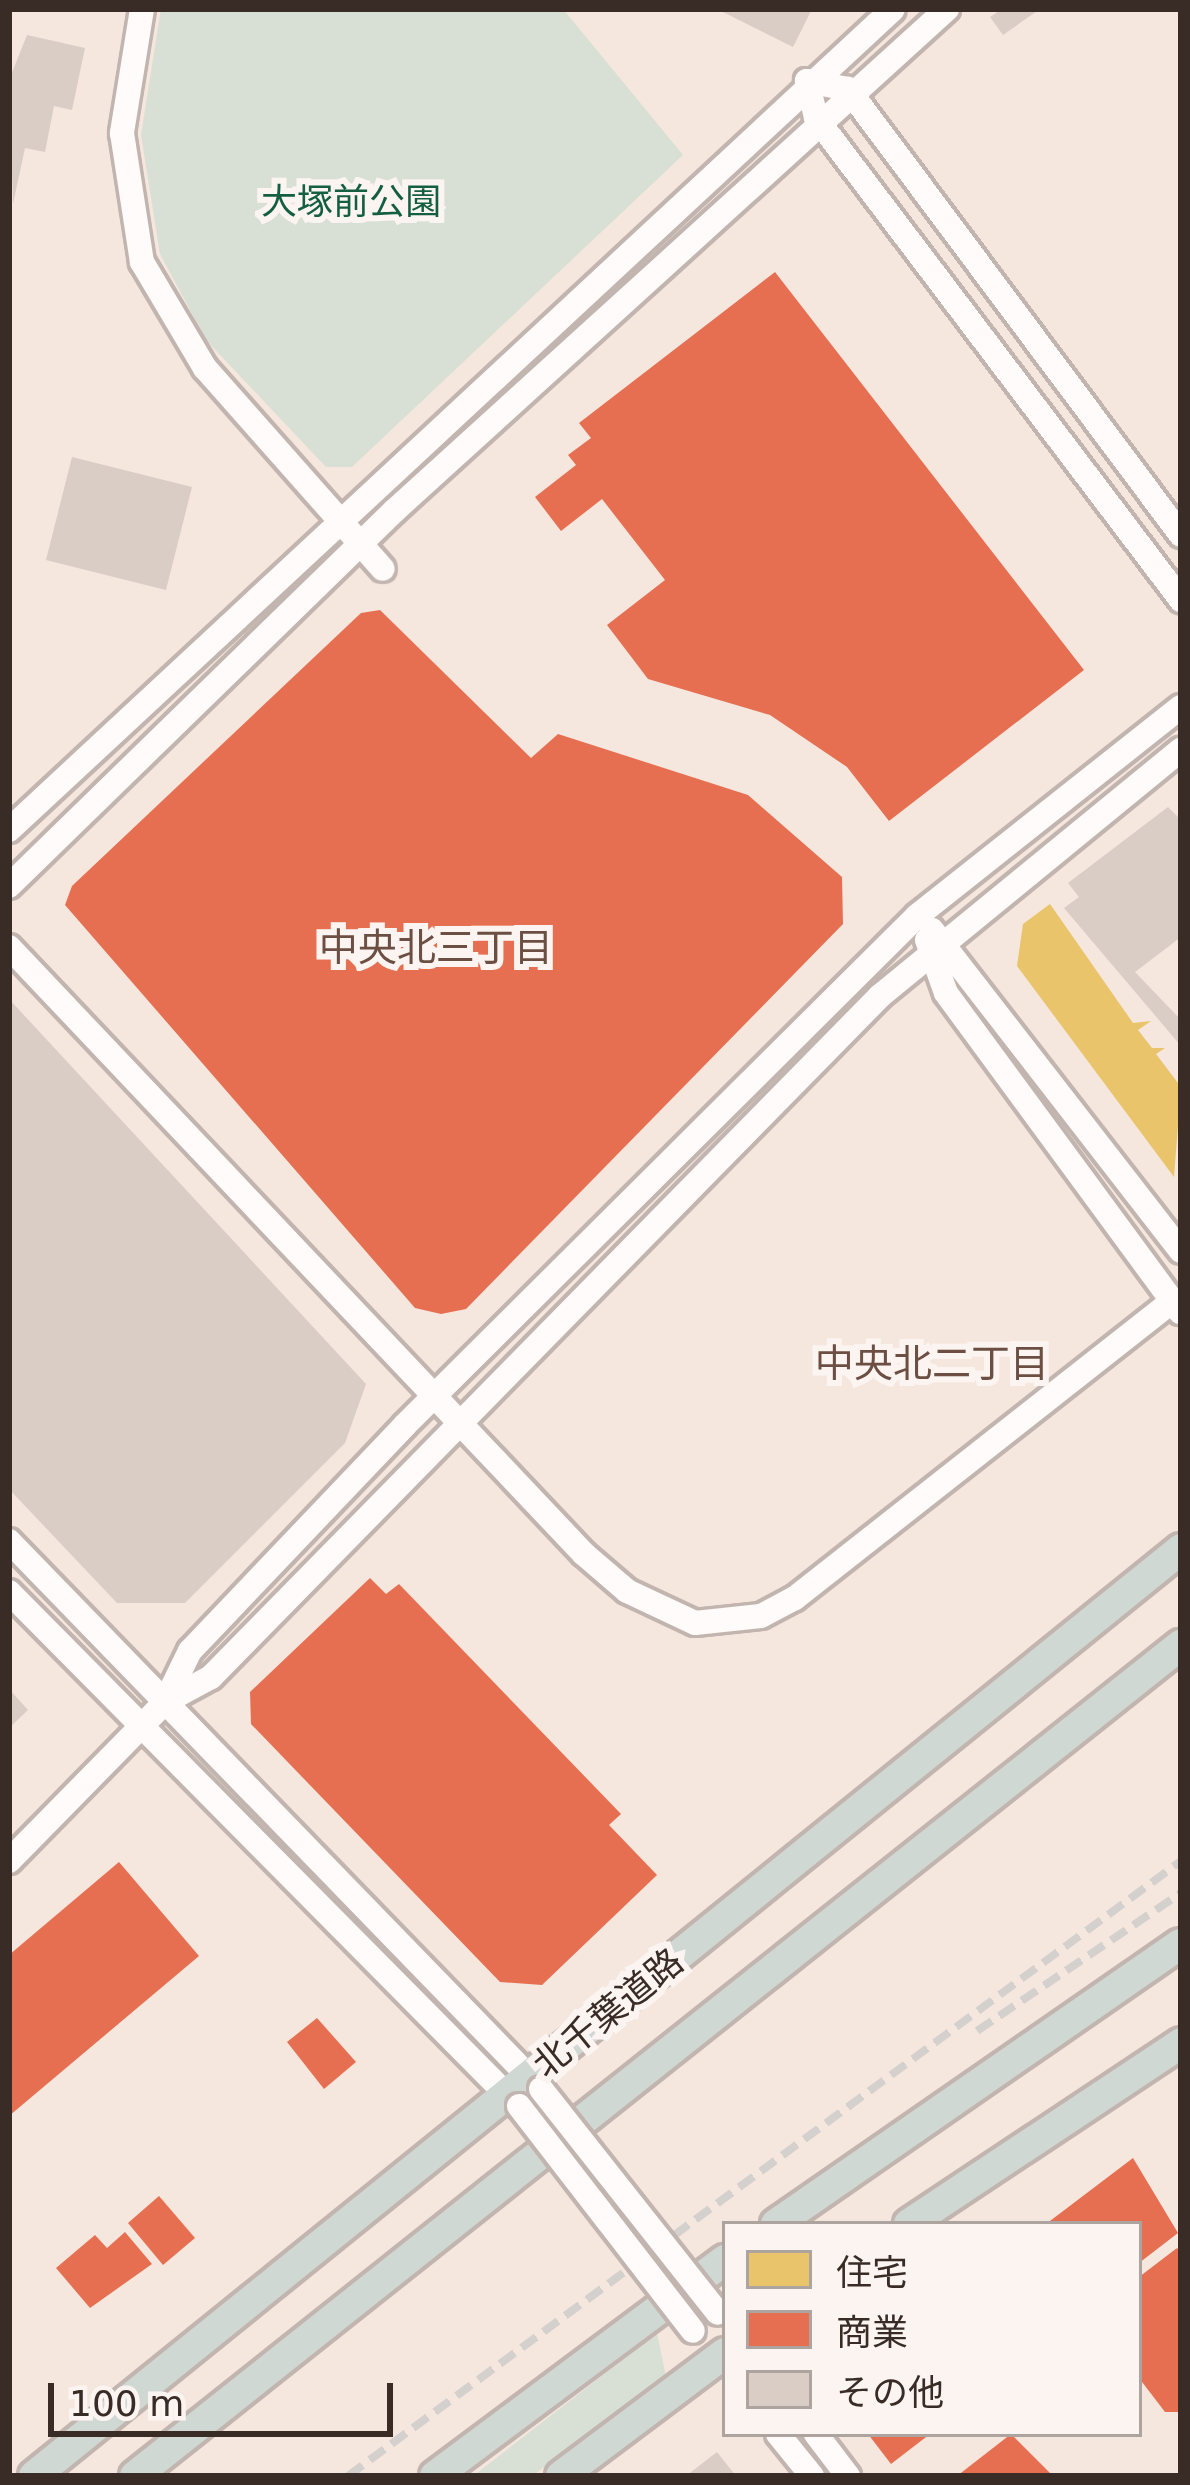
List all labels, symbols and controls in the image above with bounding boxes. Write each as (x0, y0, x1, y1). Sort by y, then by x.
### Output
park label: 大塚前公園 (261, 180, 441, 224)
district label: 中央北三丁目 (319, 925, 553, 971)
district label: 中央北二丁目 (815, 1341, 1049, 1387)
street label: 北千葉道路 (524, 1940, 692, 2086)
legend (722, 2221, 1142, 2437)
text: 住宅 (836, 2252, 908, 2293)
text: 商業 (836, 2312, 908, 2353)
scale bar (54, 2359, 399, 2433)
text: その他 (836, 2372, 944, 2413)
text: 100 m (69, 2383, 184, 2424)

